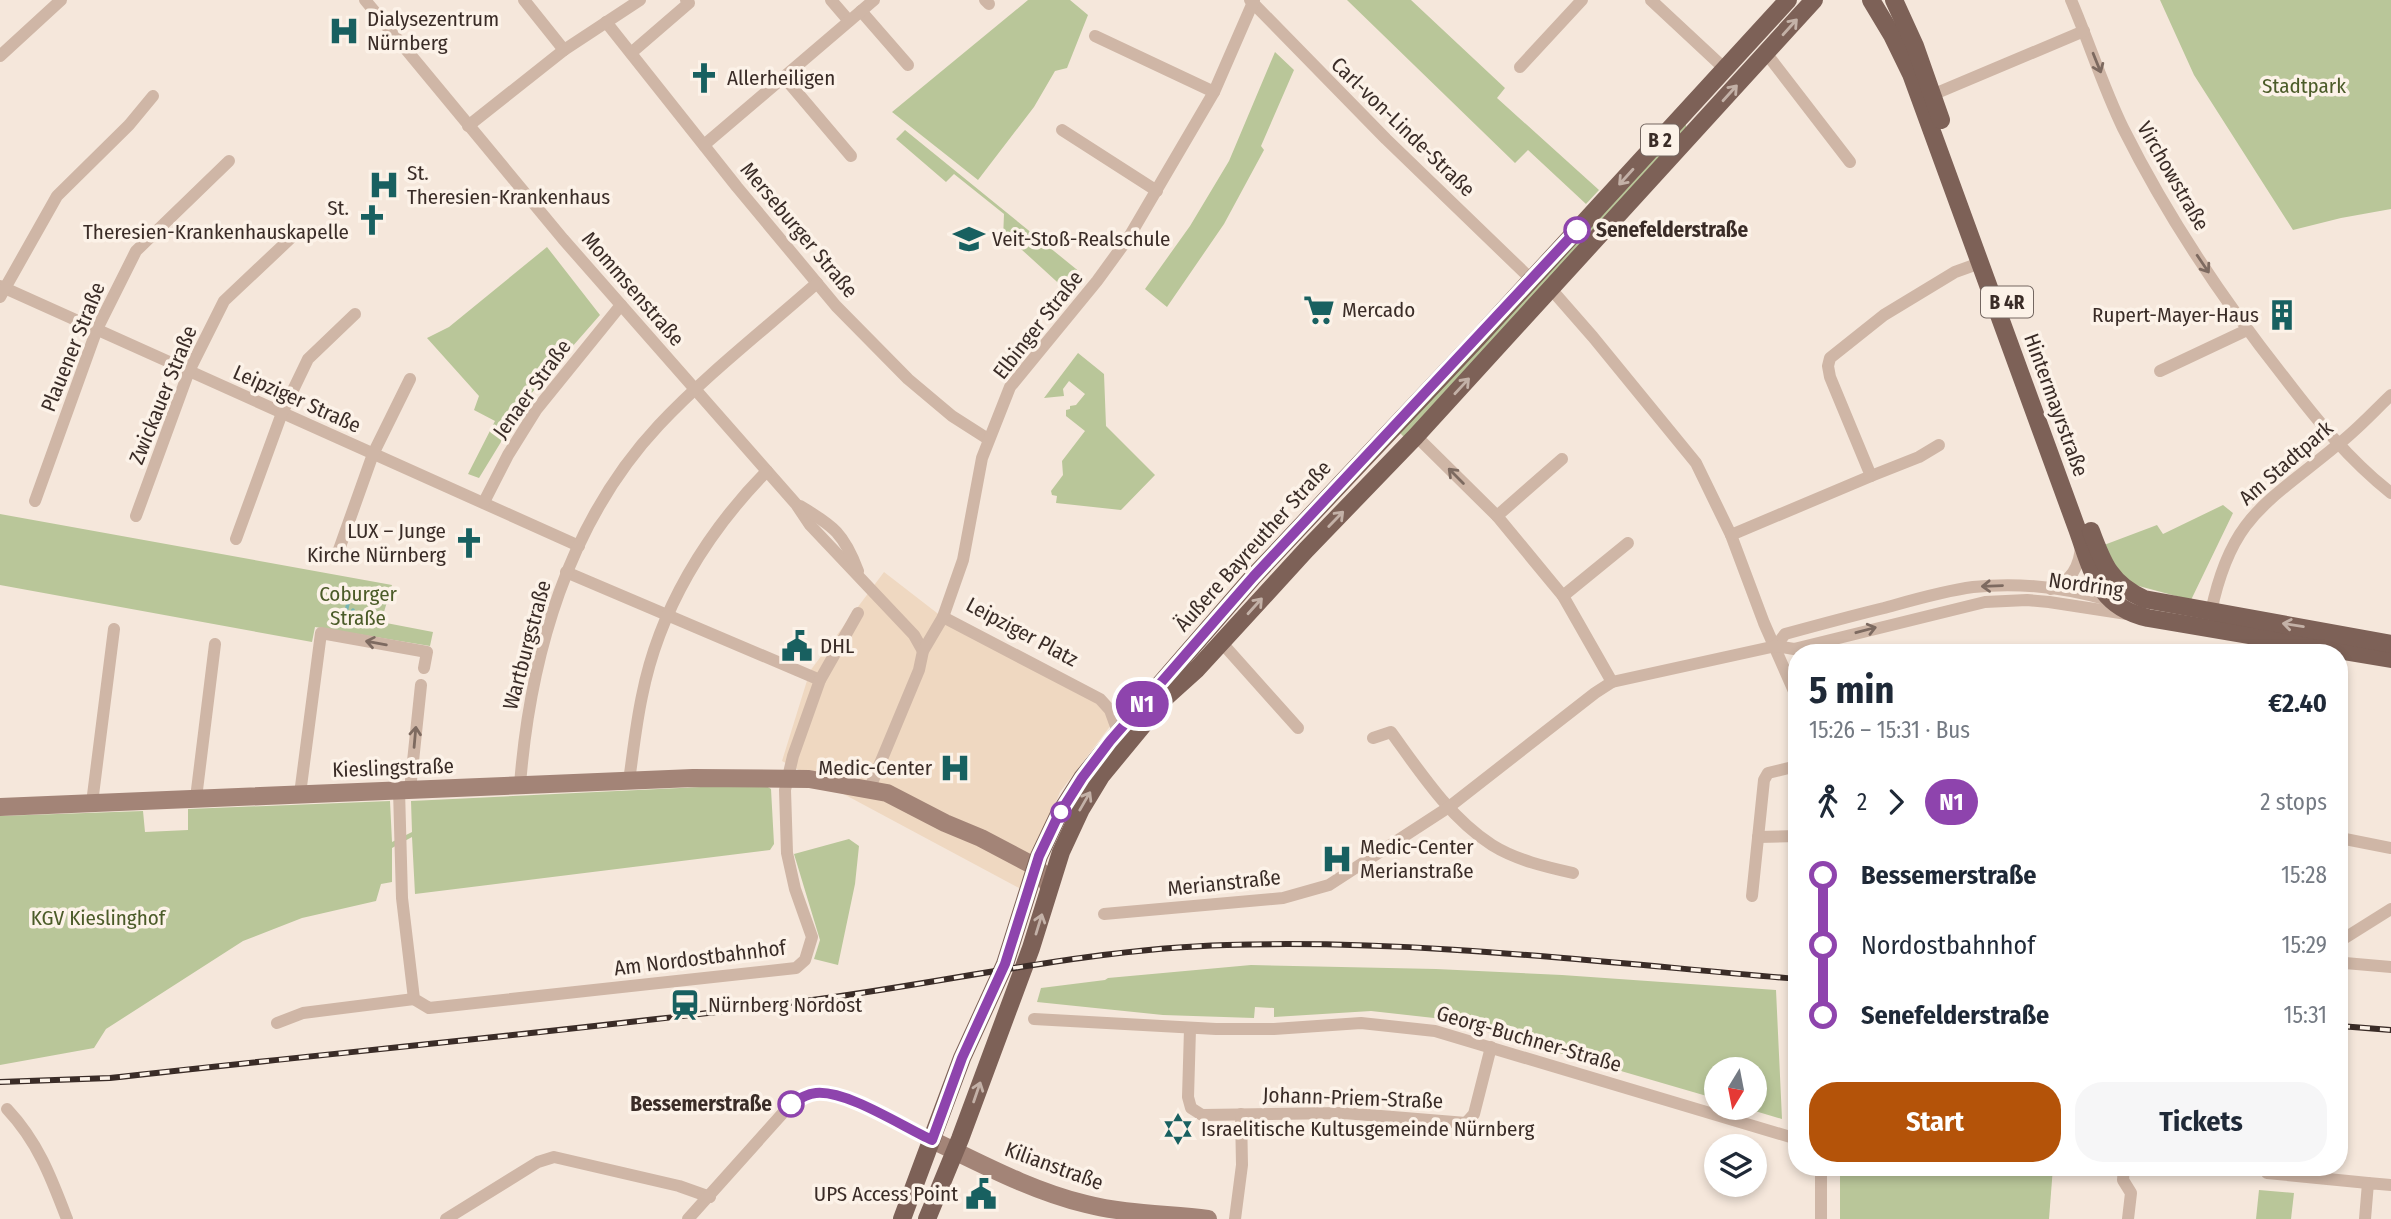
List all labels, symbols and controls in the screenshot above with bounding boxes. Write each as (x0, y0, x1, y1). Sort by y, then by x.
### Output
place label: Dialysezentrum Nürnberg (367, 6, 499, 56)
hospital icon: Dialysezentrum Nürnberg (327, 14, 361, 48)
one-way arrow (1782, 18, 1798, 36)
street label: Carl-von-Linde-Straße (1326, 52, 1480, 202)
one-way arrow (2091, 52, 2104, 74)
church icon: Allerheiligen (687, 61, 721, 95)
place label: Allerheiligen (727, 65, 835, 91)
park label: Stadtpark (2262, 73, 2346, 99)
one-way arrow (1722, 84, 1738, 102)
street label: Virchowstraße (2131, 117, 2215, 235)
road number: B 2 (1641, 124, 1679, 156)
street label: Merseburger Straße (735, 157, 863, 303)
place label: St. Theresien-Krankenhaus (407, 160, 610, 210)
hospital icon: St. Theresien-Krankenhaus (367, 168, 401, 202)
one-way arrow (1618, 168, 1635, 185)
place label: St. Theresien-Krankenhauskapelle (83, 195, 349, 245)
church icon: St. Theresien-Krankenhauskapelle (355, 203, 389, 237)
marker: Senefelderstraße (1564, 217, 1590, 243)
place label: Senefelderstraße (1596, 217, 1748, 243)
school or university icon: Veit-Stoß-Realschule (952, 222, 986, 256)
street label: Mommsenstraße (576, 226, 690, 352)
place label: Veit-Stoß-Realschule (992, 226, 1170, 252)
one-way arrow (2196, 254, 2210, 273)
street label: Elbinger Straße (987, 265, 1089, 385)
street label: Plauener Straße (35, 278, 111, 416)
road number: B 4R (1981, 286, 2033, 318)
supermarket icon: Mercado (1302, 293, 1336, 327)
place label: Mercado (1342, 297, 1415, 323)
building icon: Rupert-Mayer-Haus (2265, 298, 2299, 332)
place label: Rupert-Mayer-Haus (2092, 302, 2259, 328)
street label: Zwickauer Straße (123, 322, 203, 468)
street label: Hintermayrstraße (2018, 330, 2094, 480)
street label: Jenaer Straße (487, 334, 577, 444)
street label: Leipziger Straße (229, 359, 365, 439)
one-way arrow (1454, 378, 1471, 395)
street label: Am Stadtpark (2234, 415, 2338, 511)
street label: Äußere Bayreuther Straße (1169, 455, 1337, 637)
one-way arrow (1448, 468, 1465, 485)
one-way arrow (1327, 511, 1344, 528)
place label: LUX – Junge Kirche Nürnberg (307, 518, 446, 568)
church icon: LUX – Junge Kirche Nürnberg (452, 526, 486, 560)
street label: Nordring (2047, 567, 2125, 603)
street label: Wartburgstraße (497, 577, 557, 713)
one-way arrow (1981, 580, 2004, 593)
park label: Coburger Straße (319, 581, 398, 631)
street label: Leipziger Platz (962, 592, 1082, 672)
one-way arrow (1247, 597, 1263, 615)
one-way arrow (2282, 618, 2305, 631)
one-way arrow (1854, 623, 1877, 636)
public building icon: DHL (780, 629, 814, 663)
place label: DHL (820, 633, 855, 659)
one-way arrow (365, 636, 388, 649)
text: 5 min (1809, 667, 1894, 713)
line badge: N1 (1110, 681, 1174, 727)
text: €2.40 (2268, 688, 2327, 719)
text: N1 (1130, 690, 1154, 718)
text: 15:26 – 15:31 · Bus (1809, 716, 1970, 744)
one-way arrow (409, 726, 422, 749)
hospital icon: Medic-Center (938, 751, 972, 785)
street label: Kieslingstraße (332, 753, 454, 783)
place label: Medic-Center (818, 755, 933, 781)
icon: walk (1809, 783, 1847, 821)
icon: forward (1877, 783, 1915, 821)
text: 2 (1857, 788, 1867, 816)
text: N1 (1939, 788, 1964, 816)
text: 2 stops (2260, 788, 2327, 816)
one-way arrow (1078, 792, 1092, 812)
unlabelled marker (1051, 802, 1071, 822)
place label: Medic-Center Merianstraße (1360, 834, 1474, 884)
hospital icon: Medic-Center Merianstraße (1320, 842, 1354, 876)
text: Bessemerstraße (1861, 860, 2037, 891)
text: 15:28 (2281, 861, 2327, 889)
street label: Merianstraße (1166, 864, 1282, 902)
park label: KGV Kieslinghof (31, 905, 167, 931)
one-way arrow (1033, 913, 1046, 935)
text: Nordostbahnhof (1861, 930, 2035, 961)
text: 15:29 (2281, 931, 2327, 959)
street label: Am Nordostbahnhof (613, 934, 789, 981)
station icon: Nürnberg Nordost (668, 988, 702, 1022)
place label: Nürnberg Nordost (708, 992, 862, 1018)
street label: Georg-Buchner-Straße (1433, 1000, 1625, 1078)
text: Senefelderstraße (1861, 1000, 2049, 1031)
text: 15:31 (2284, 1001, 2327, 1029)
north arrow (1704, 1057, 1768, 1120)
map controls (1704, 1057, 1767, 1197)
one-way arrow (971, 1081, 984, 1103)
street label: Johann-Priem-Straße (1262, 1082, 1444, 1114)
button: Start (1809, 1082, 2061, 1162)
button: Tickets (2075, 1082, 2327, 1162)
place label: Bessemerstraße (630, 1091, 772, 1117)
marker: Bessemerstraße (778, 1091, 804, 1117)
synagogue icon: Israelitische Kultusgemeinde Nürnberg (1161, 1112, 1195, 1146)
place label: Israelitische Kultusgemeinde Nürnberg (1201, 1116, 1534, 1142)
button: layers (1704, 1134, 1767, 1197)
street label: Kilianstraße (1001, 1136, 1107, 1196)
public building icon: UPS Access Point (964, 1177, 998, 1211)
place label: UPS Access Point (814, 1181, 958, 1207)

